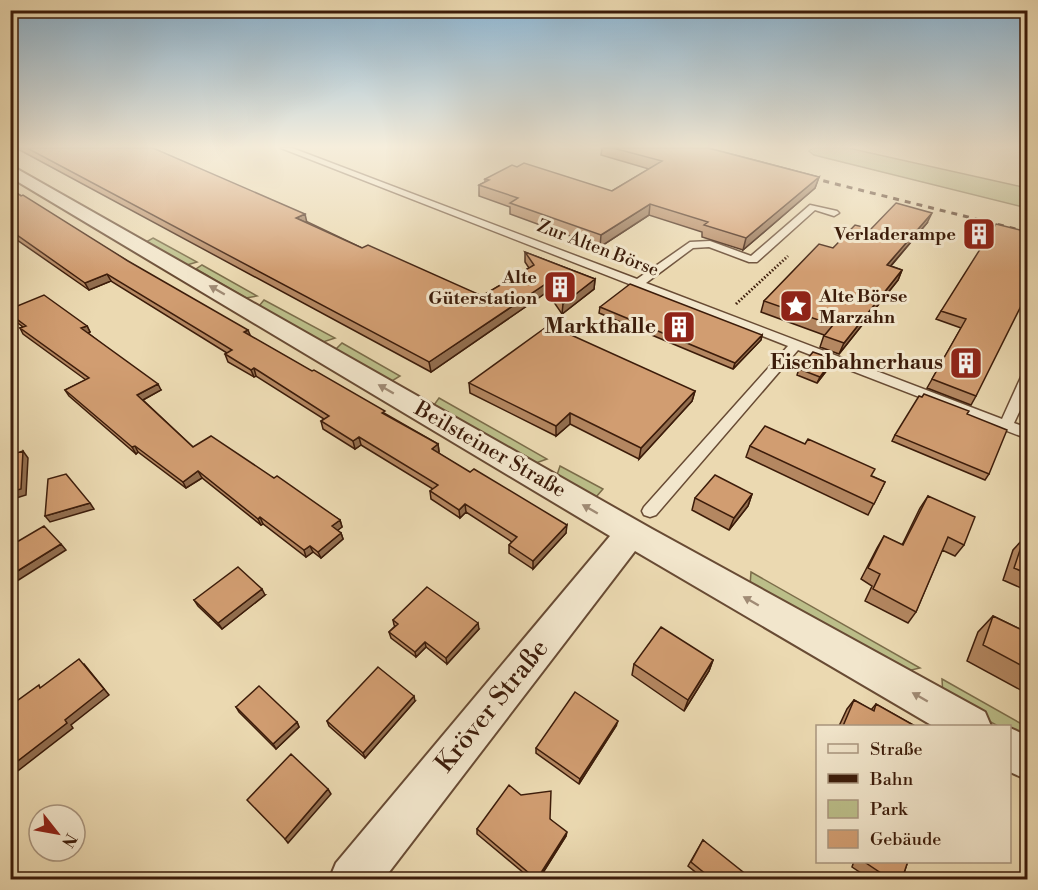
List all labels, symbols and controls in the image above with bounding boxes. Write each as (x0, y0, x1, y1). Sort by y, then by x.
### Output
street label: Zur Alten Börse (534, 214, 662, 282)
building icon: Verladerampe (961, 216, 997, 252)
place label: Verladerampe (833, 223, 956, 246)
place label: Alte Güterstation (428, 266, 537, 310)
building icon: Alte Güterstation (542, 269, 578, 305)
one-way arrow (209, 285, 226, 295)
place label: Alte Börse Marzahn (818, 285, 908, 329)
place icon: Alte Börse Marzahn (778, 288, 814, 324)
building icon: Markthalle (661, 309, 697, 345)
place label: Markthalle (545, 314, 656, 340)
building icon: Eisenbahnerhaus (948, 345, 984, 381)
place label: Eisenbahnerhaus (770, 350, 943, 376)
one-way arrow (377, 384, 394, 394)
street label: Beilsteiner Straße (409, 396, 570, 504)
one-way arrow (582, 503, 598, 514)
one-way arrow (743, 595, 759, 606)
street label: Kröver Straße (428, 633, 556, 779)
one-way arrow (911, 692, 928, 702)
legend (816, 725, 1011, 863)
text: Straße (870, 738, 923, 761)
text: Bahn (869, 768, 913, 791)
text: Park (870, 798, 909, 821)
north arrow (27, 803, 87, 863)
text: Gebäude (870, 828, 941, 851)
text: N (57, 830, 81, 851)

